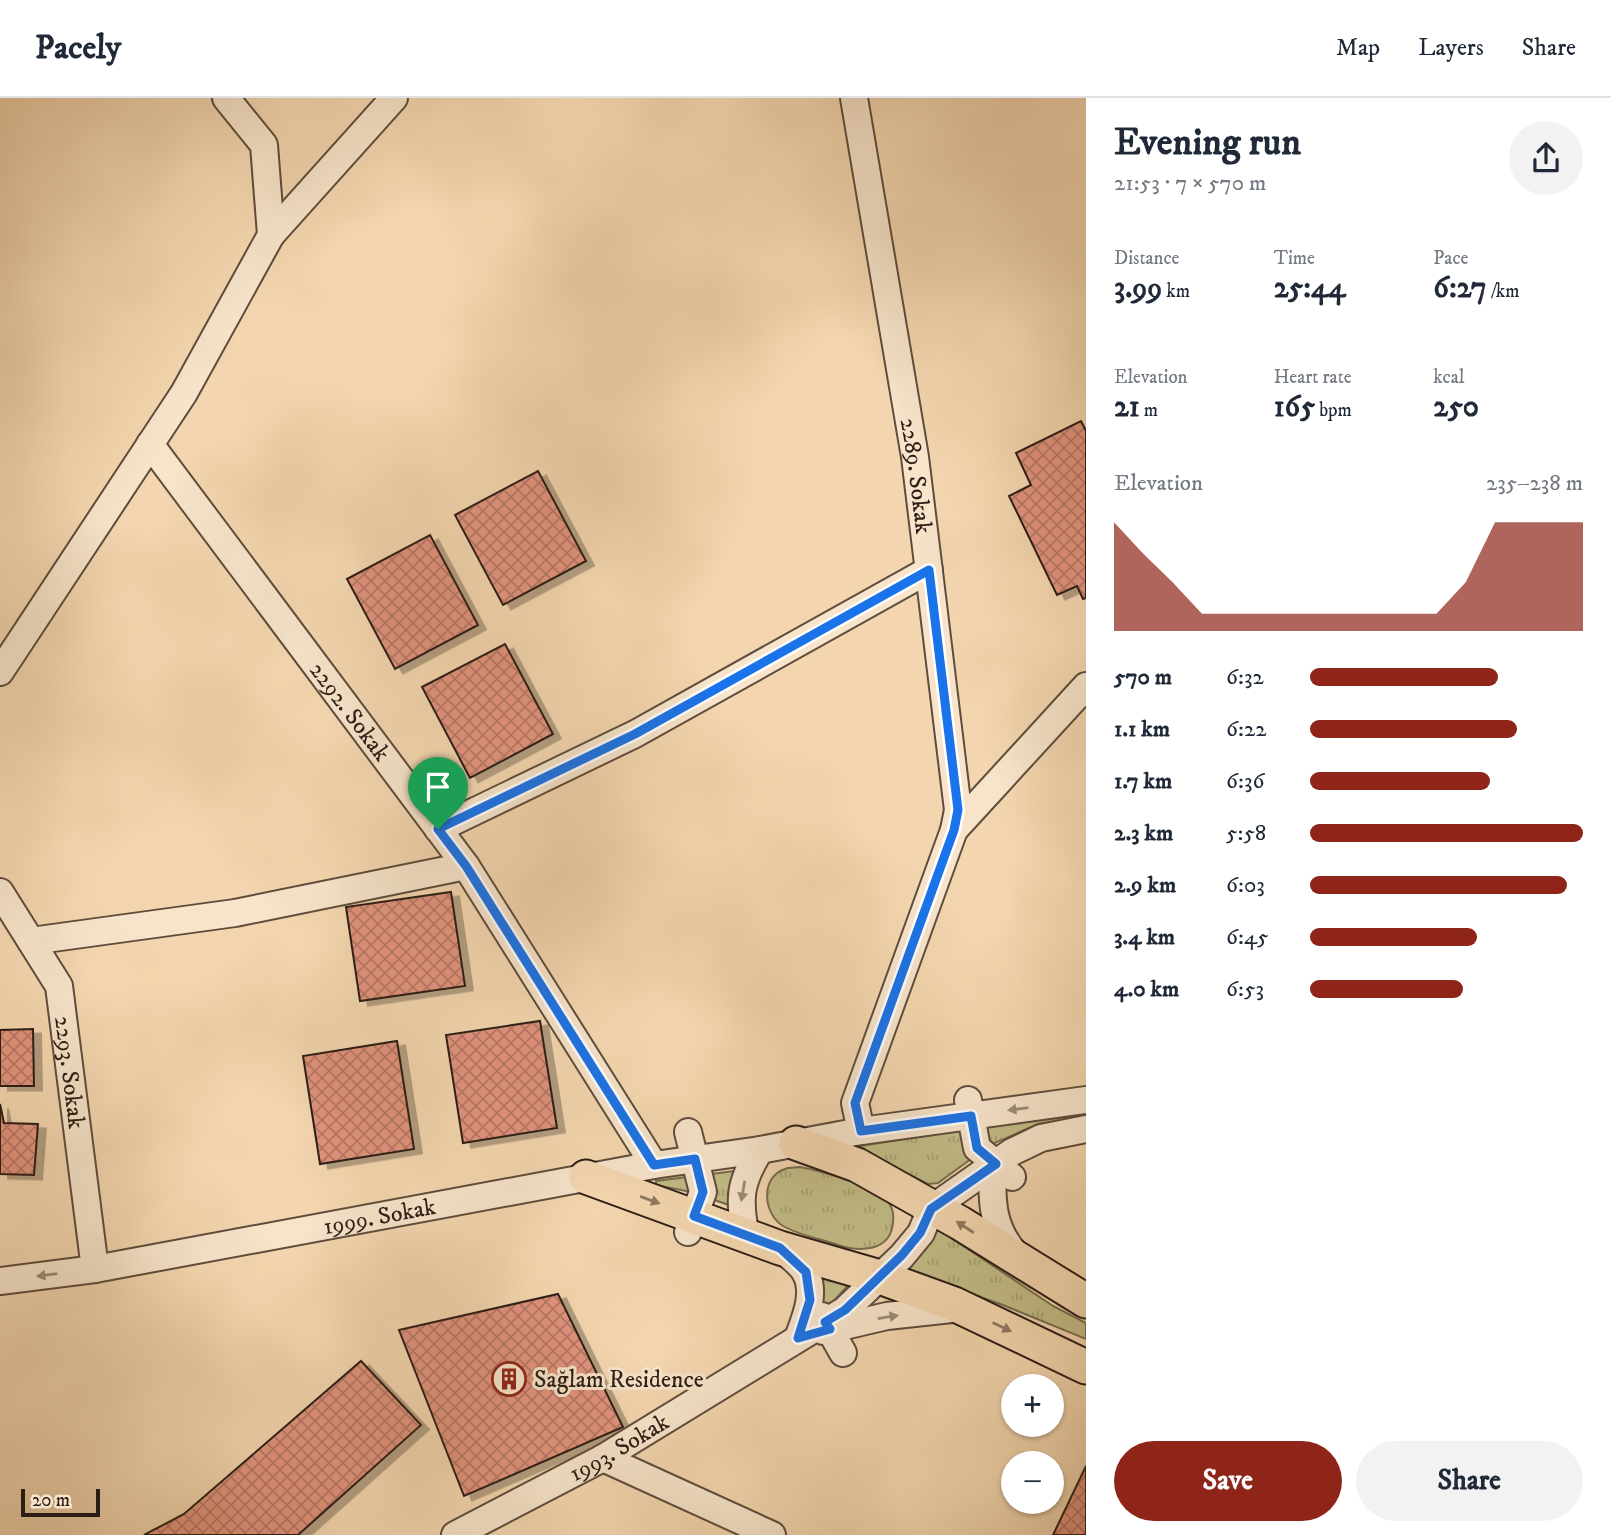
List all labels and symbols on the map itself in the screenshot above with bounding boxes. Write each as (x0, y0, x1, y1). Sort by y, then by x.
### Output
street label: 2289. Sokak (893, 416, 938, 536)
street label: 2292. Sokak (302, 656, 396, 768)
pin (408, 757, 468, 829)
street label: 2293. Sokak (47, 1014, 91, 1131)
one-way arrow (1007, 1104, 1029, 1115)
one-way arrow (737, 1180, 748, 1202)
street label: 1999. Sokak (321, 1192, 438, 1242)
one-way arrow (640, 1195, 661, 1206)
one-way arrow (955, 1221, 975, 1234)
one-way arrow (36, 1270, 58, 1281)
one-way arrow (877, 1311, 899, 1322)
one-way arrow (992, 1321, 1012, 1332)
building icon: Sağlam Residence (490, 1360, 528, 1398)
place label: Sağlam Residence (534, 1365, 704, 1395)
street label: 1993. Sokak (564, 1407, 675, 1489)
scale bar (21, 1486, 100, 1518)

